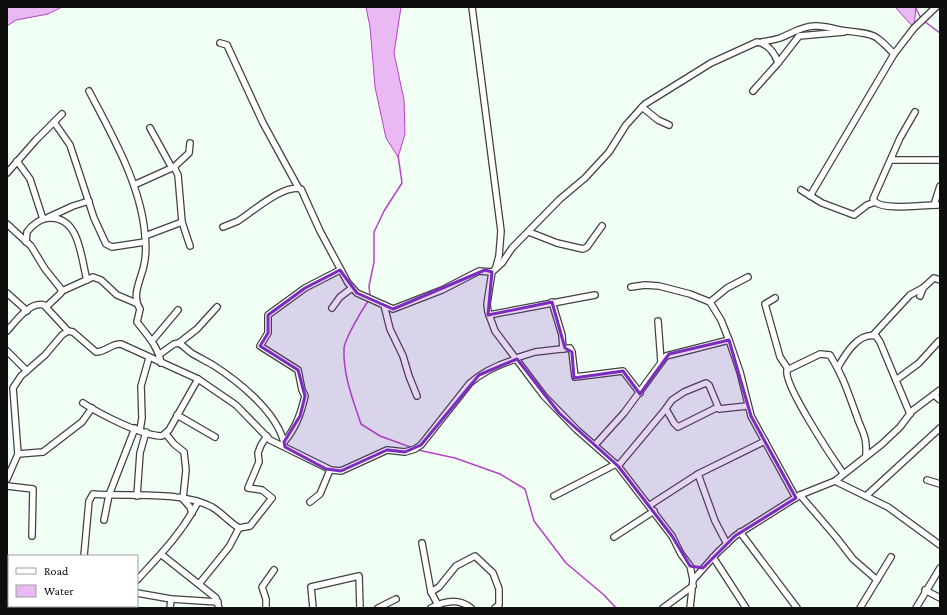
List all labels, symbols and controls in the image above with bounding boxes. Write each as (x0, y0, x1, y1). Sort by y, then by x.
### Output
legend (8, 555, 138, 607)
text: Road (44, 564, 69, 578)
text: Water (44, 584, 74, 598)

